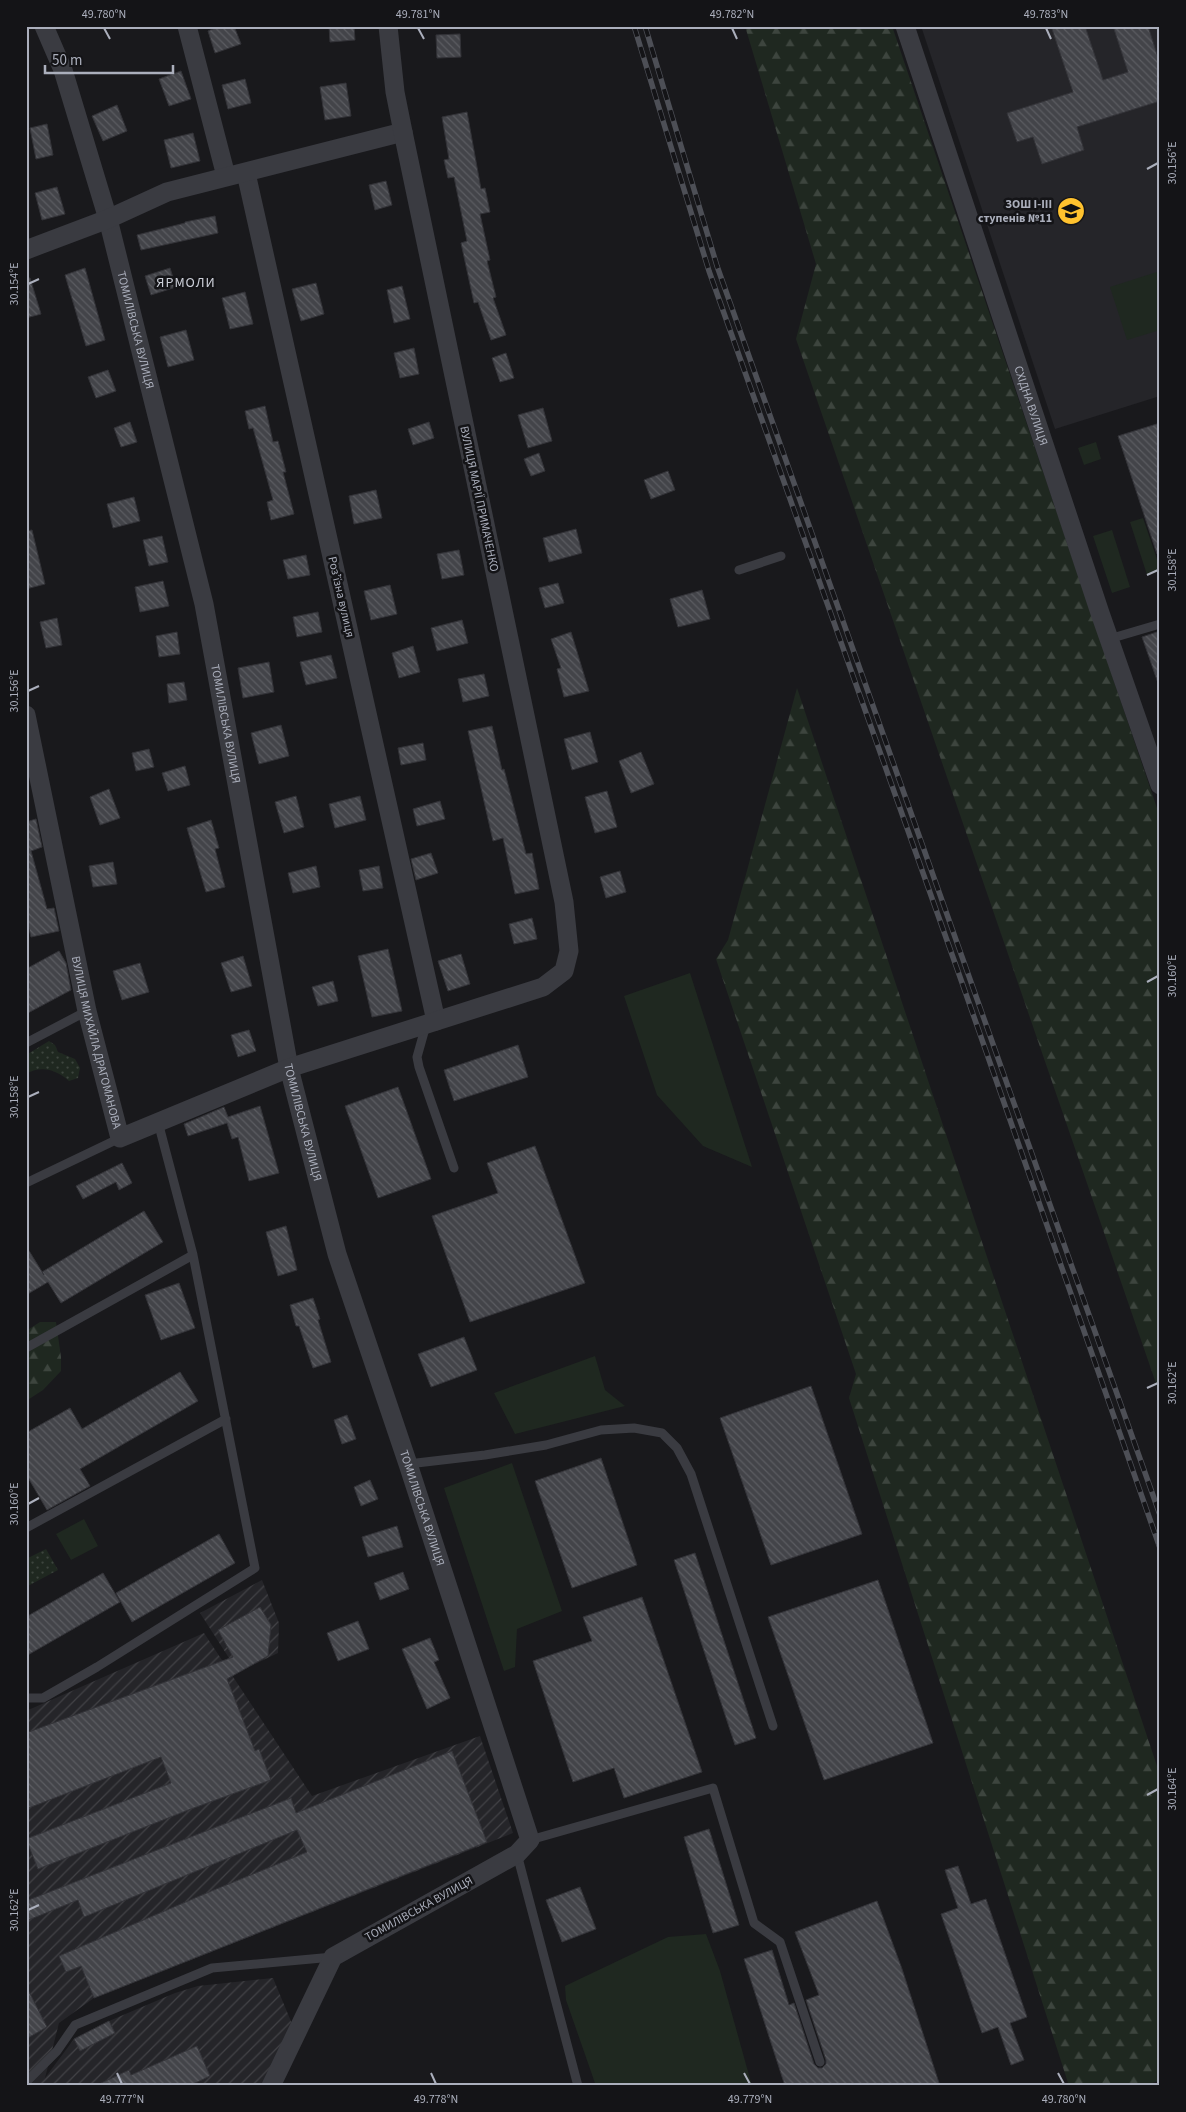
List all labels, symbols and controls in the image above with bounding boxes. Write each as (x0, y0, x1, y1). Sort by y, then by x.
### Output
text: 49.780°N (82, 6, 126, 23)
text: 49.781°N (396, 6, 440, 23)
text: 49.782°N (710, 6, 754, 23)
text: 49.783°N (1024, 6, 1068, 23)
scale bar (45, 42, 172, 74)
text: 50 m (52, 50, 82, 71)
text: 30.156°E (1164, 141, 1181, 185)
place label: ЗОШ І-ІІІ ступенів №11 (978, 196, 1052, 227)
school or university icon: ЗОШ І-ІІІ ступенів №11 (1056, 196, 1086, 226)
text: 30.154°E (6, 262, 23, 306)
street label: ТОМИЛІВСЬКА ВУЛИЦЯ (113, 269, 159, 391)
district label: ЯРМОЛИ (156, 273, 216, 293)
street label: СХІДНА ВУЛИЦЯ (1010, 363, 1052, 448)
street label: ВУЛИЦЯ МАРІЇ ПРИМАЧЕНКО (455, 425, 503, 573)
text: 30.158°E (1164, 548, 1181, 592)
street label: Розʼїзна вулиця (323, 555, 359, 639)
street label: ТОМИЛІВСЬКА ВУЛИЦЯ (207, 663, 245, 785)
text: 30.156°E (6, 669, 23, 713)
text: 30.160°E (1164, 954, 1181, 998)
street label: ВУЛИЦЯ МИХАЙЛА ДРАГОМАНОВА (67, 955, 126, 1131)
street label: ТОМИЛІВСЬКА ВУЛИЦЯ (280, 1062, 326, 1183)
text: 30.158°E (6, 1075, 23, 1119)
text: 30.162°E (1164, 1361, 1181, 1405)
street label: ТОМИЛІВСЬКА ВУЛИЦЯ (395, 1448, 449, 1568)
text: 30.160°E (6, 1482, 23, 1526)
text: 30.164°E (1164, 1767, 1181, 1811)
street label: ТОМИЛІВСЬКА ВУЛИЦЯ (362, 1872, 476, 1946)
text: 30.162°E (6, 1888, 23, 1932)
text: 49.777°N (100, 2091, 144, 2108)
text: 49.778°N (414, 2091, 458, 2108)
text: 49.779°N (728, 2091, 772, 2108)
text: 49.780°N (1042, 2091, 1086, 2108)

